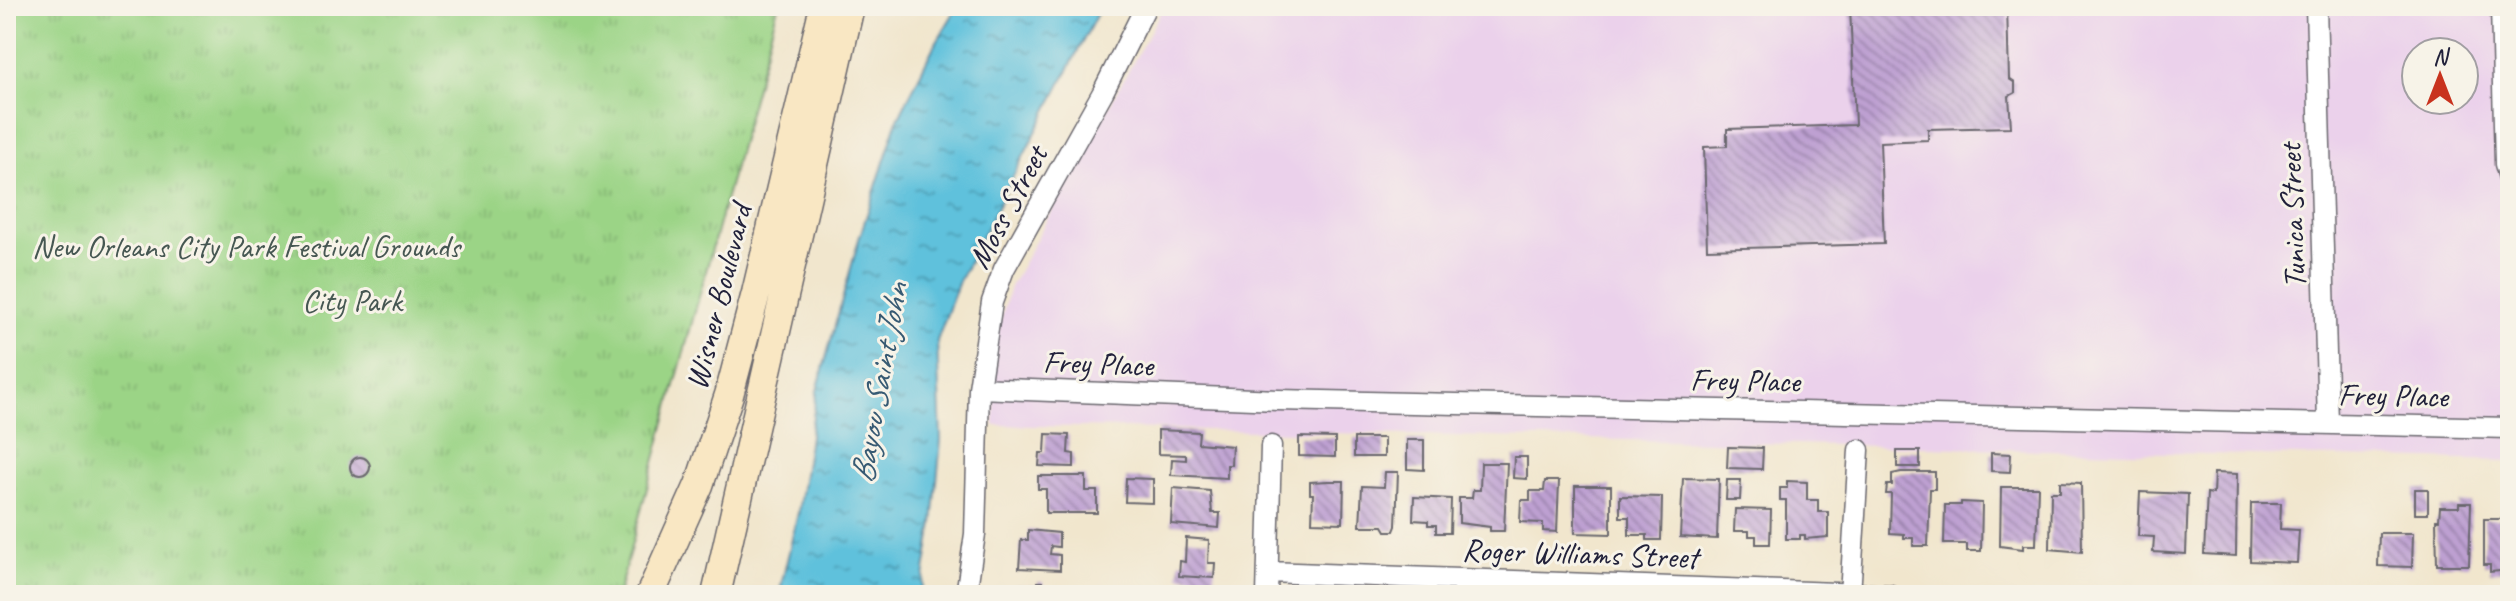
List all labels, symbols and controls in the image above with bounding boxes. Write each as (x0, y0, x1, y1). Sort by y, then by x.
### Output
north arrow (2400, 36, 2480, 116)
text: N (2433, 43, 2450, 71)
street label: Moss Street (958, 136, 1058, 276)
street label: Tunica Street (2269, 139, 2316, 289)
street label: Wisner Boulevard (676, 196, 762, 394)
park label: New Orleans City Park Festival Grounds (32, 226, 462, 267)
water label: Bayou Saint John (840, 277, 918, 486)
park label: City Park (302, 280, 404, 321)
street label: Frey Place (1042, 341, 1156, 386)
street label: Frey Place (1690, 359, 1803, 402)
street label: Frey Place (2338, 374, 2451, 417)
street label: Roger Williams Street (1461, 529, 1703, 578)

